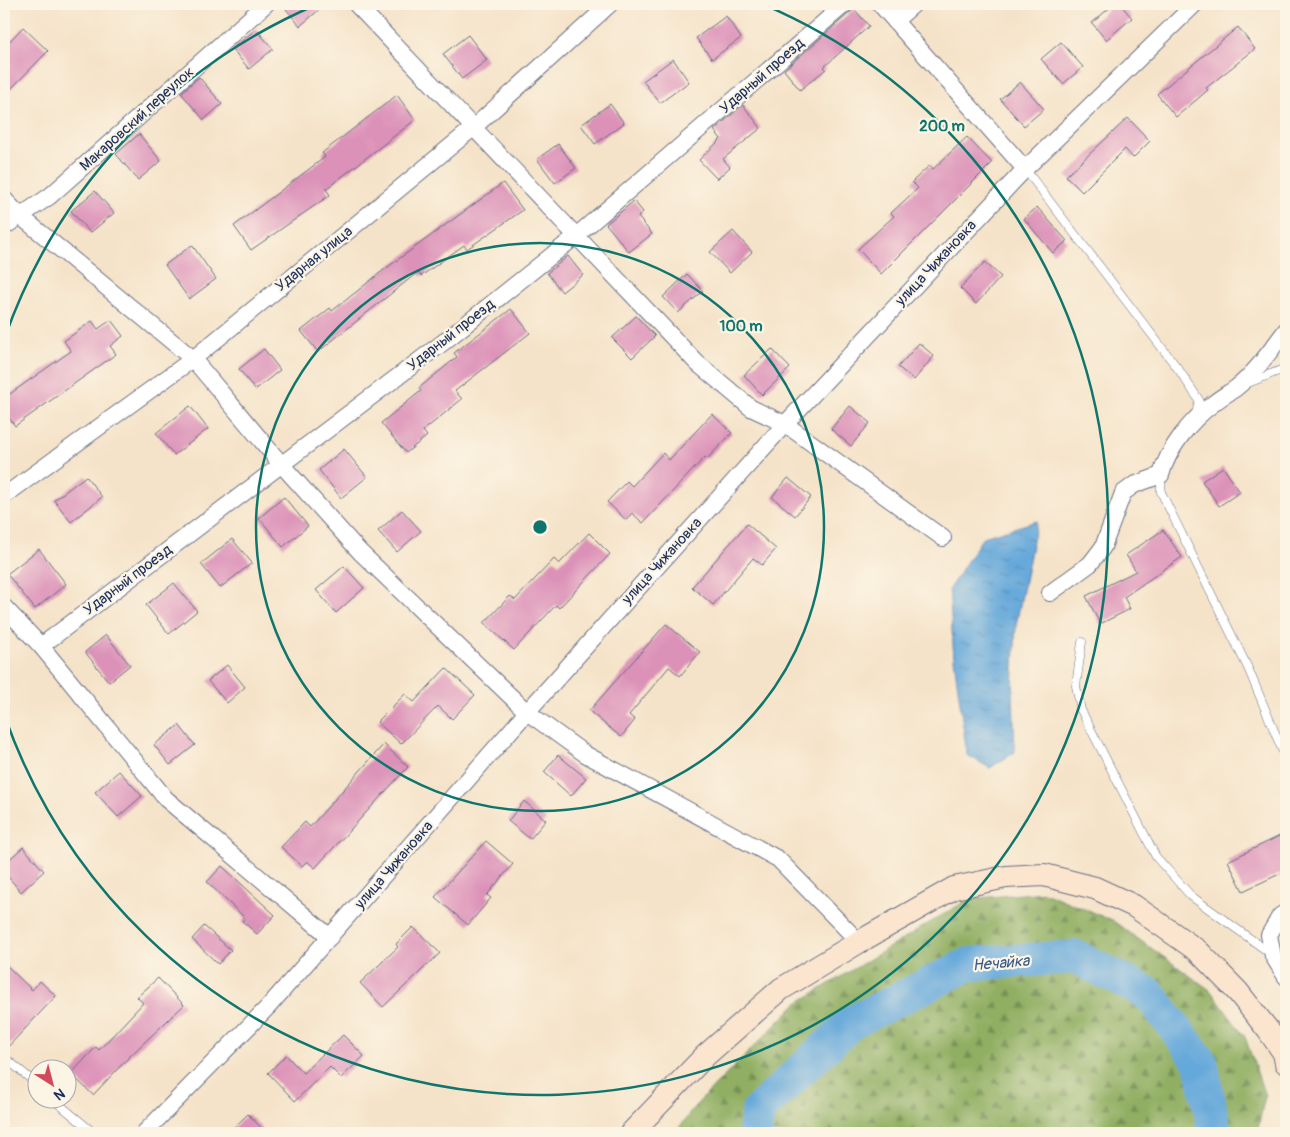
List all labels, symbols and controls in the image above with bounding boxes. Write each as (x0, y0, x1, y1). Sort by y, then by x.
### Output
street label: Ударный проезд (716, 34, 808, 118)
street label: Макаровский переулок (76, 63, 198, 175)
text: 200 m (919, 117, 965, 136)
street label: улица Чижановка (891, 216, 981, 311)
street label: Ударная улица (271, 222, 357, 296)
street label: Ударный проезд (403, 295, 499, 375)
text: 100 m (720, 317, 762, 336)
street label: улица Чижановка (617, 514, 706, 609)
centre of rings (531, 518, 549, 536)
street label: Ударный проезд (80, 541, 176, 619)
street label: улица Чижановка (350, 817, 437, 914)
water label: Нечайка (972, 950, 1032, 975)
north arrow (28, 1060, 78, 1110)
text: N (51, 1084, 68, 1104)

